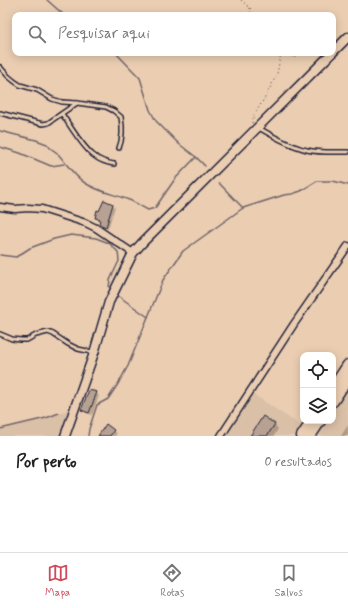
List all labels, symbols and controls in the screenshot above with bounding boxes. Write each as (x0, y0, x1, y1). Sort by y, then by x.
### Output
search box (12, 12, 336, 56)
icon: search (26, 23, 48, 45)
text: Pesquisar aqui (58, 24, 150, 44)
map controls (300, 352, 336, 424)
button: locate (300, 352, 336, 388)
button: layers (300, 388, 336, 424)
text: Por perto (16, 451, 77, 473)
text: 0 resultados (264, 454, 332, 471)
tab: Mapa (45, 562, 70, 600)
tab: Rotas (160, 562, 184, 600)
tab: Salvos (275, 562, 303, 600)

